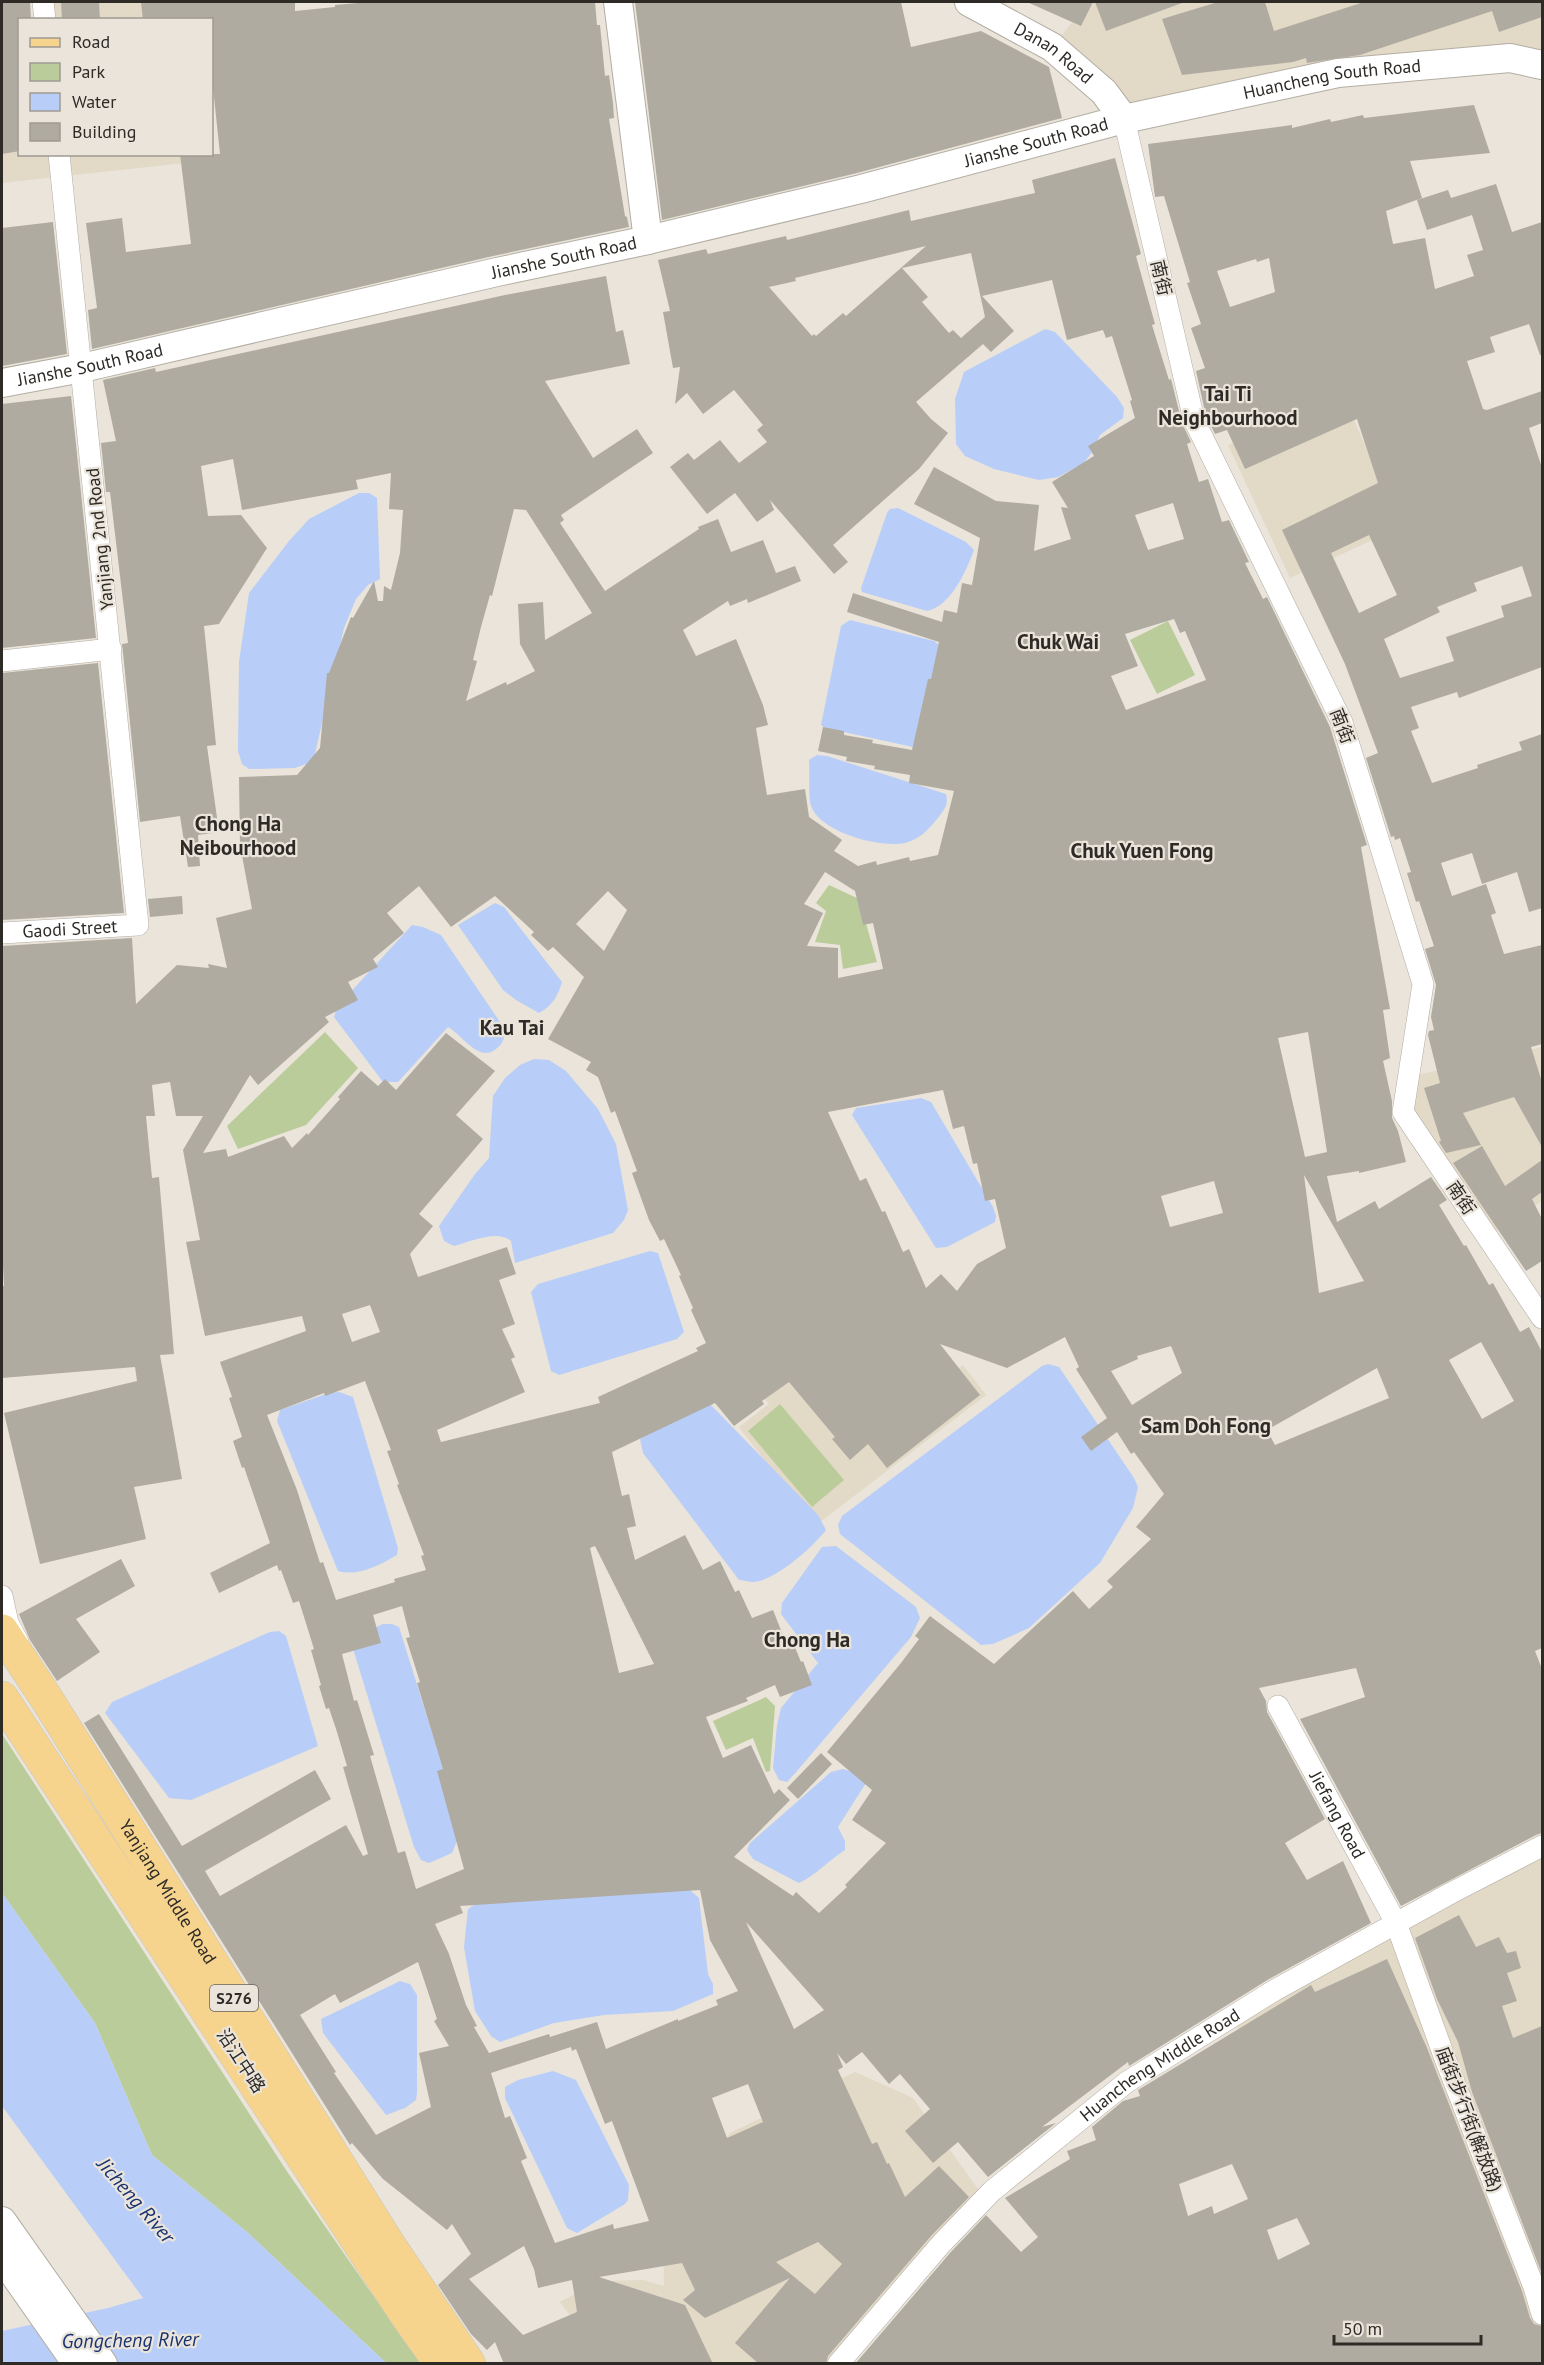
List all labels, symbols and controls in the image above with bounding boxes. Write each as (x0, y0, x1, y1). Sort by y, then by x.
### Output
street label: Danan Road (1010, 17, 1098, 89)
legend (18, 18, 213, 156)
text: Road (72, 30, 110, 53)
street label: Huancheng South Road (1241, 54, 1422, 104)
text: Park (72, 60, 105, 83)
text: Water (72, 90, 116, 113)
street label: Jianshe South Road (961, 112, 1111, 172)
text: Building (72, 120, 136, 143)
street label: Jianshe South Road (488, 231, 639, 284)
street label: 南街 (1146, 258, 1177, 298)
street label: Jianshe South Road (14, 338, 165, 391)
district label: Tai Ti Neighbourhood (1158, 380, 1298, 431)
street label: Yanjiang 2nd Road (81, 467, 118, 611)
district label: Chuk Wai (1017, 628, 1099, 655)
street label: 南街 (1325, 705, 1360, 747)
district label: Chong Ha Neibourhood (180, 810, 296, 861)
district label: Chuk Yuen Fong (1070, 837, 1214, 864)
street label: Gaodi Street (22, 914, 118, 943)
district label: Kau Tai (480, 1014, 544, 1041)
street label: 南街 (1442, 1176, 1481, 1219)
district label: Sam Doh Fong (1141, 1412, 1271, 1439)
district label: Chong Ha (764, 1626, 850, 1653)
street label: Jiefang Road (1304, 1766, 1371, 1863)
street label: Yanjiang Middle Road (114, 1815, 222, 1968)
road number: S276 (210, 1985, 258, 2011)
street label: Huancheng Middle Road (1075, 2003, 1244, 2126)
street label: 沿江中路 (212, 2024, 271, 2097)
street label: 庙街步行街(解放路) (1431, 2043, 1508, 2195)
water label: Jicheng River (90, 2150, 181, 2249)
scale bar (1334, 2308, 1481, 2346)
text: 50 m (1343, 2317, 1382, 2340)
water label: Gongcheng River (61, 2326, 200, 2354)

